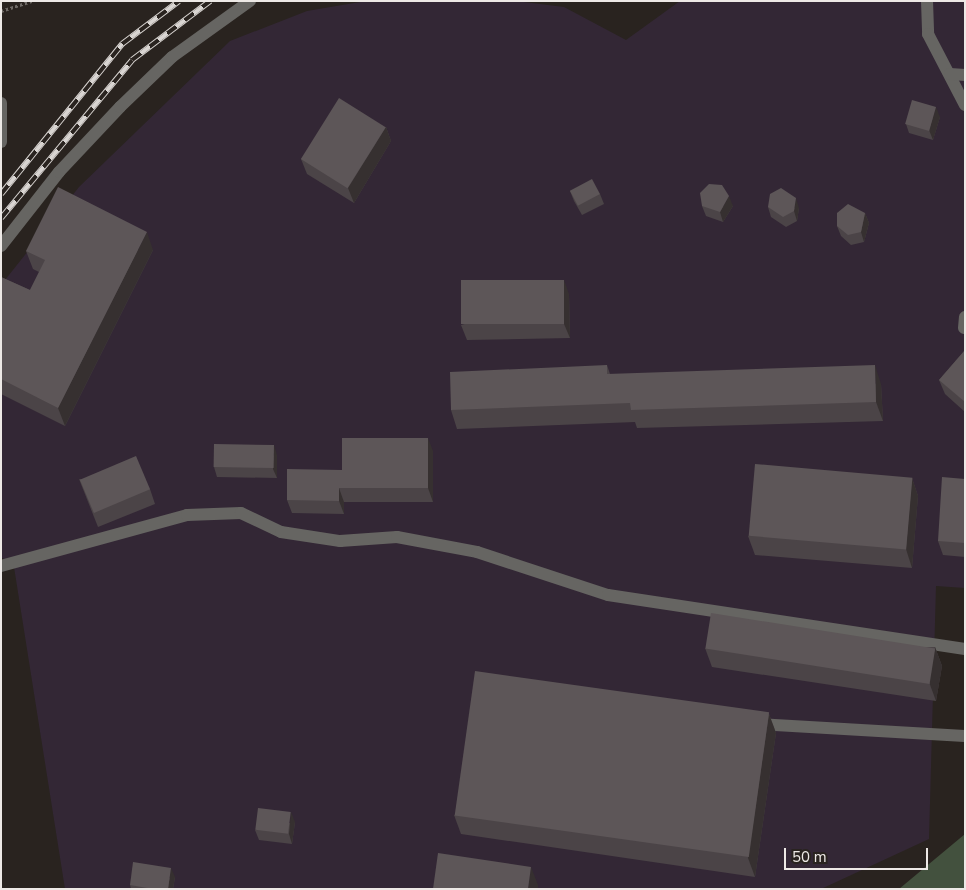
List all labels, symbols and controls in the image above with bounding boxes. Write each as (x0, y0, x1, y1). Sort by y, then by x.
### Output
scale bar (786, 838, 930, 870)
text: 50 m (792, 847, 827, 867)

